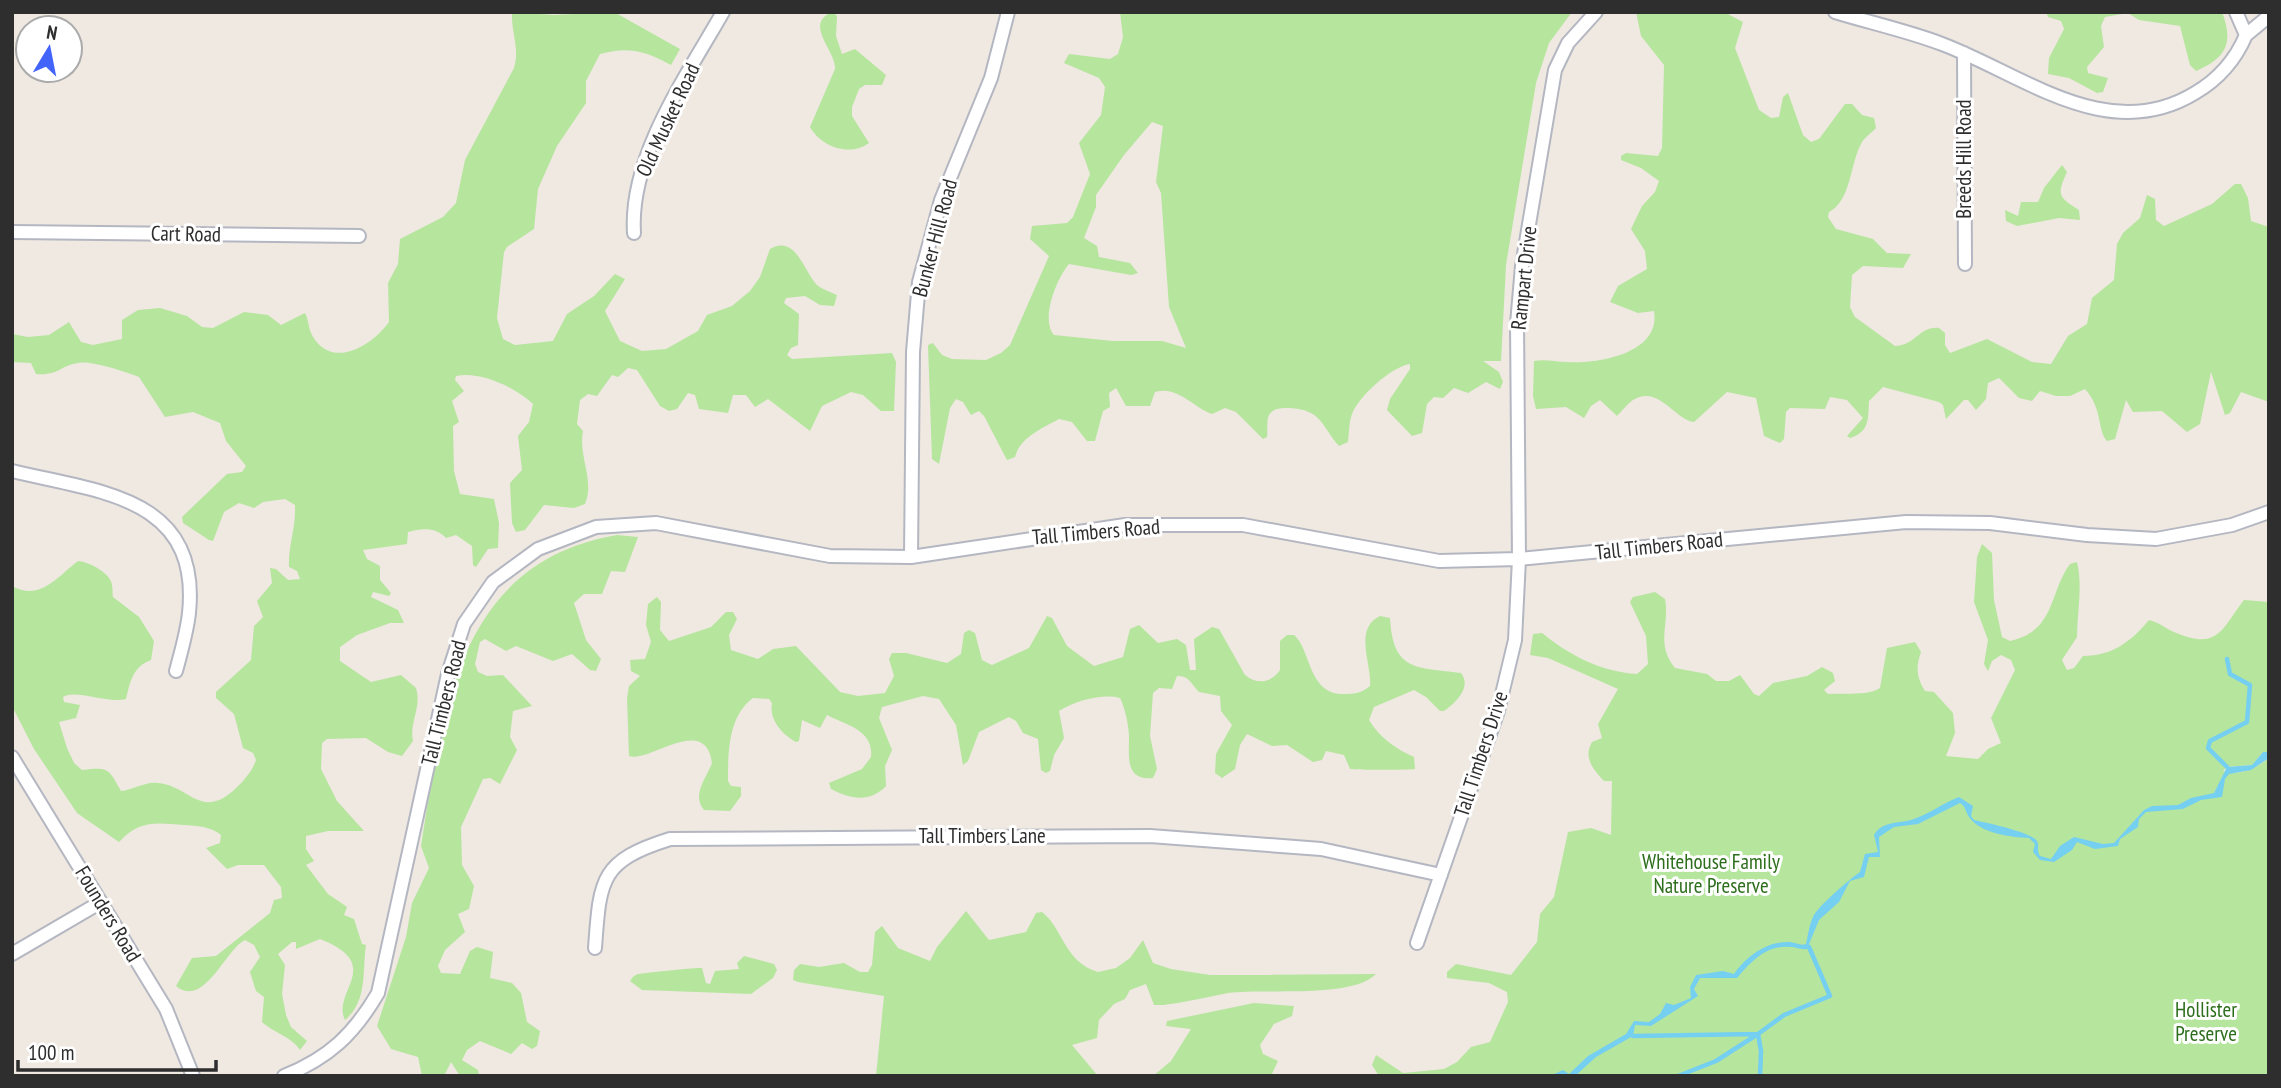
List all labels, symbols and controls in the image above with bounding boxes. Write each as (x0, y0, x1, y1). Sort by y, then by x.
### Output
north arrow (14, 14, 84, 84)
text: N (45, 20, 59, 45)
street label: Old Musket Road (629, 59, 706, 181)
street label: Breeds Hill Road (1950, 99, 1977, 219)
street label: Bunker Hill Road (906, 176, 963, 300)
street label: Cart Road (151, 219, 221, 248)
street label: Rampart Drive (1505, 225, 1542, 331)
street label: Tall Timbers Road (1031, 512, 1161, 551)
street label: Tall Timbers Road (1594, 525, 1724, 566)
street label: Tall Timbers Road (415, 637, 472, 768)
street label: Tall Timbers Drive (1448, 688, 1514, 820)
street label: Tall Timbers Lane (918, 822, 1046, 849)
park label: Whitehouse Family Nature Preserve (1642, 848, 1780, 899)
street label: Founders Road (69, 861, 148, 967)
park label: Hollister Preserve (2175, 996, 2237, 1047)
scale bar (18, 1028, 215, 1072)
text: 100 m (28, 1039, 74, 1066)

